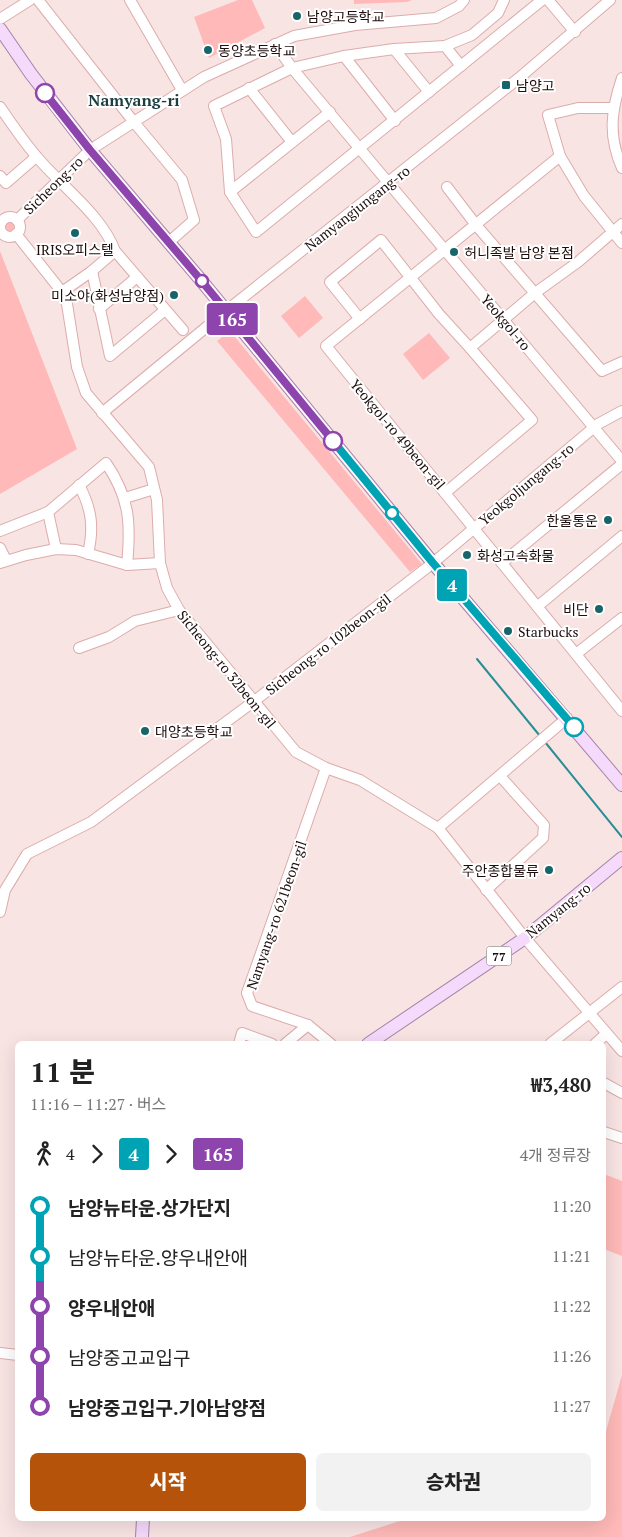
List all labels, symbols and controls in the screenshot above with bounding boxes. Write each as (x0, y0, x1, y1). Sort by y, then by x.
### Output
place label: 남양고등학교 (307, 7, 384, 26)
marker: 남양고등학교 (291, 10, 303, 22)
place label: 동양초등학교 (218, 41, 295, 60)
marker: 동양초등학교 (202, 44, 214, 56)
place label: 남양고 (516, 76, 555, 95)
marker: 남양고 (500, 79, 512, 91)
unlabelled marker (35, 83, 55, 103)
district label: Namyang-ri (88, 89, 180, 111)
street label: Sicheong-ro (19, 152, 87, 218)
street label: Namyangjungang-ro (300, 161, 414, 255)
marker: IRIS오피스텔 (69, 227, 81, 239)
place label: IRIS오피스텔 (36, 240, 114, 259)
place label: 허니족발 남양 본점 (464, 243, 574, 262)
marker: 허니족발 남양 본점 (448, 246, 460, 258)
unlabelled marker (195, 274, 209, 288)
place label: 미소야(화성남양점) (51, 286, 164, 305)
marker: 미소야(화성남양점) (168, 289, 180, 301)
street label: Yeokgol-ro (477, 290, 535, 354)
line badge: 165 (203, 303, 261, 335)
text: 165 (217, 307, 247, 331)
street label: Yeokgol-ro 49beon-gil (346, 375, 450, 493)
unlabelled marker (323, 431, 343, 451)
street label: Yeokgoljungang-ro (475, 438, 578, 529)
unlabelled marker (385, 506, 399, 520)
place label: 한울통운 (546, 511, 598, 530)
marker: 한울통운 (602, 514, 614, 526)
place label: 화성고속화물 (477, 546, 554, 565)
marker: 화성고속화물 (461, 549, 473, 561)
line badge: 4 (436, 569, 468, 601)
text: 4 (447, 573, 457, 597)
street label: Sicheong-ro 102beon-gil (261, 589, 395, 699)
place label: 비단 (563, 600, 589, 619)
marker: 비단 (593, 603, 605, 615)
street label: Sicheong-ro 32beon-gil (173, 606, 281, 732)
place label: Starbucks (518, 622, 579, 641)
marker: Starbucks (502, 625, 514, 637)
unlabelled marker (564, 717, 584, 737)
place label: 대양초등학교 (155, 722, 232, 741)
marker: 대양초등학교 (139, 725, 151, 737)
street label: Namyang-ro 621beon-gil (242, 838, 310, 992)
place label: 주안종합물류 (462, 861, 539, 880)
marker: 주안종합물류 (543, 864, 555, 876)
street label: Namyang-ro (522, 878, 595, 942)
road number: 77 (486, 946, 512, 966)
text: 11 분 (30, 1053, 95, 1090)
text: ₩3,480 (531, 1072, 591, 1097)
text: 11:16 – 11:27 · 버스 (30, 1093, 166, 1115)
icon: walk (30, 1140, 58, 1168)
icon: forward (83, 1140, 111, 1168)
icon: forward (157, 1140, 185, 1168)
text: 4 (129, 1142, 139, 1166)
text: 165 (203, 1142, 233, 1166)
text: 4 (66, 1143, 75, 1165)
text: 4개 정류장 (520, 1144, 591, 1166)
text: 남양뉴타운.상가단지 (68, 1195, 231, 1220)
text: 11:20 (552, 1195, 591, 1217)
text: 남양뉴타운.양우내안애 (68, 1245, 248, 1270)
text: 11:21 (552, 1245, 591, 1267)
text: 양우내안애 (68, 1295, 155, 1320)
text: 11:22 (552, 1295, 591, 1317)
text: 남양중고교입구 (68, 1345, 190, 1370)
text: 11:26 (552, 1345, 591, 1367)
text: 남양중고입구.기아남양점 (68, 1395, 266, 1420)
text: 11:27 (552, 1395, 591, 1417)
button: 시작 (30, 1453, 306, 1511)
button: 승차권 (316, 1453, 591, 1511)

